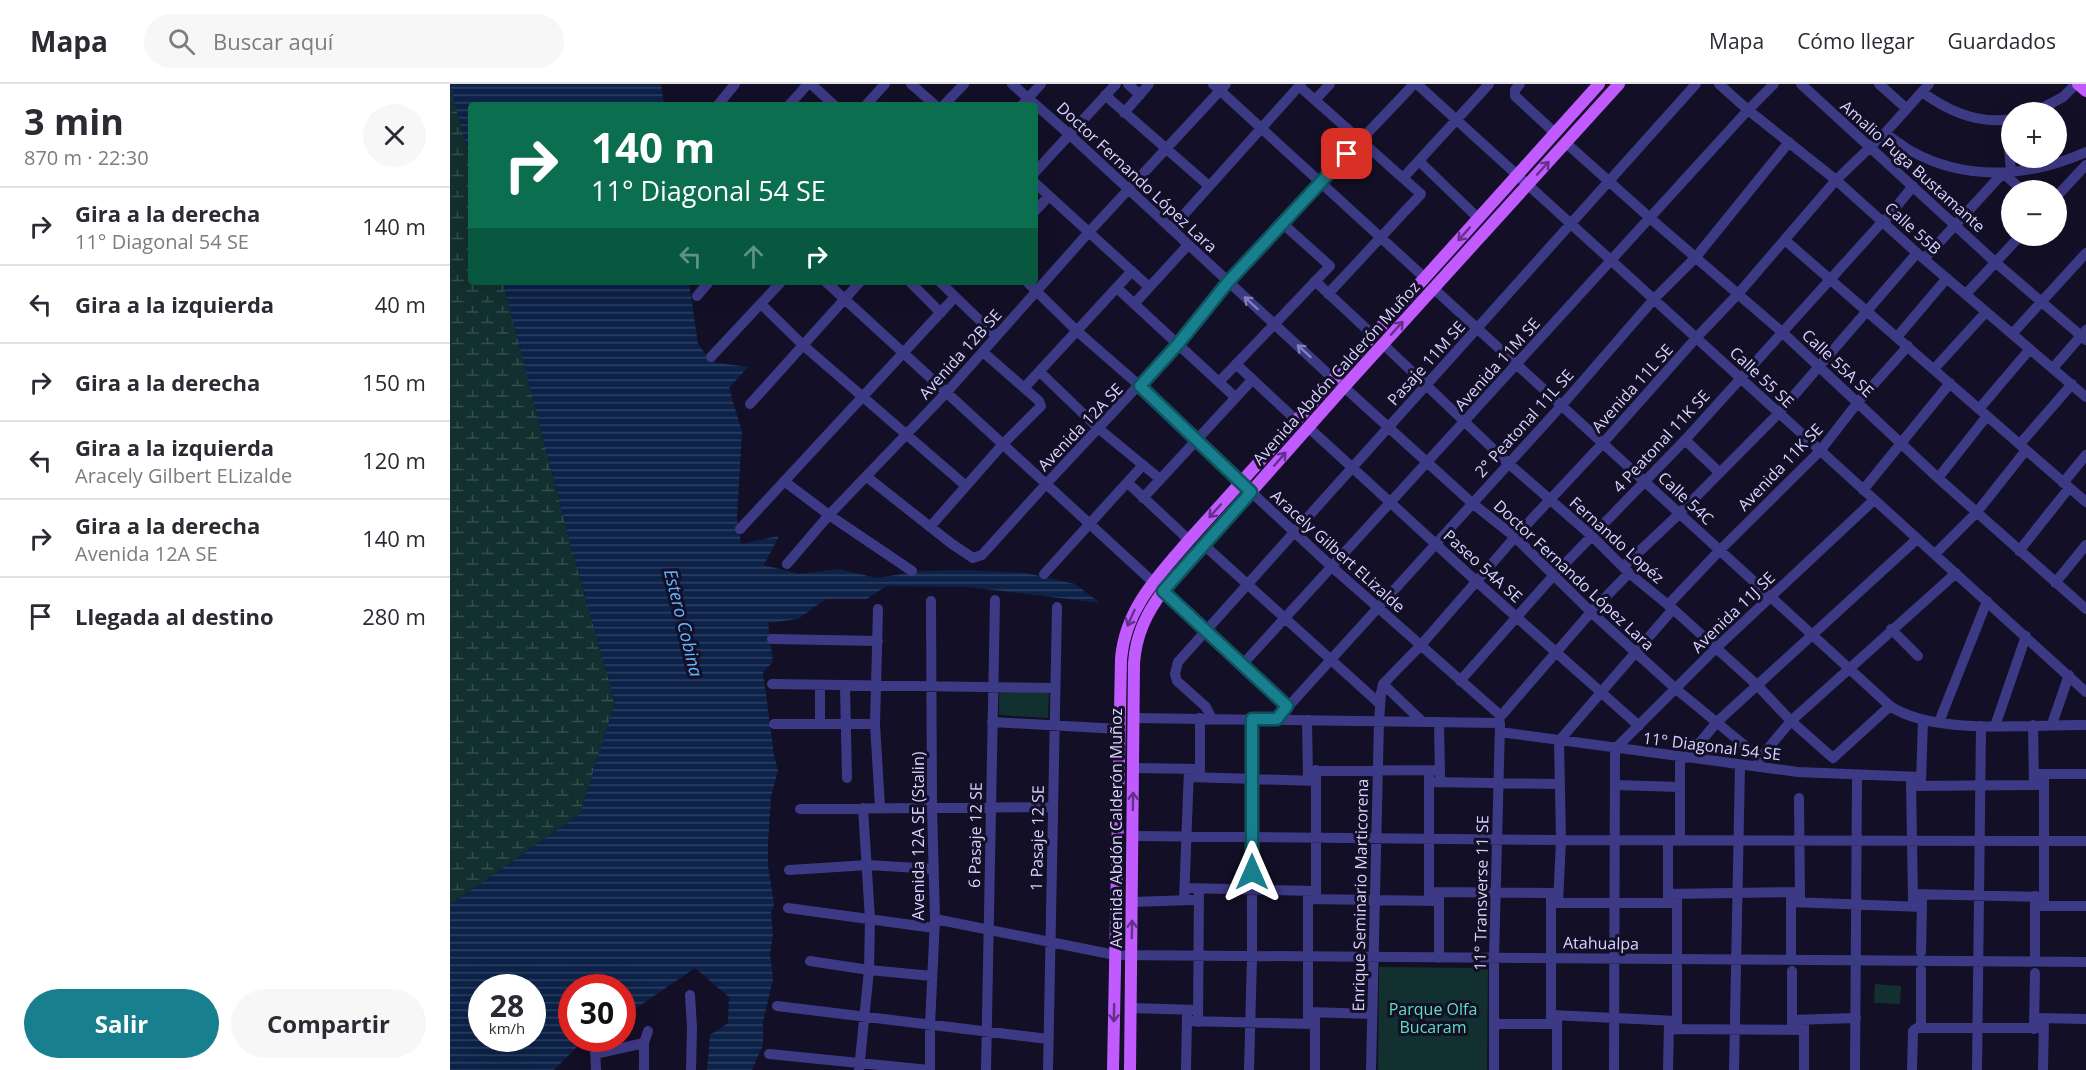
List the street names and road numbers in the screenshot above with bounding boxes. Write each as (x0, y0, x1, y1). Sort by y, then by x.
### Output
street label: Amalio Puga Bustamante (1836, 95, 1990, 237)
street label: Doctor Fernando López Lara (1052, 97, 1222, 257)
street label: Calle 55B (1880, 197, 1946, 259)
street label: Avenida Abdón Calderón Muñoz (1247, 276, 1425, 470)
street label: Avenida 12B SE (914, 304, 1006, 404)
street label: Avenida 11M SE (1449, 313, 1545, 415)
street label: Pasaje 11M SE (1382, 316, 1470, 410)
street label: Calle 55A SE (1797, 324, 1879, 402)
street label: Avenida 11L SE (1586, 339, 1678, 437)
street label: Calle 55 SE (1725, 342, 1799, 412)
street label: 2° Peatonal 11L SE (1470, 364, 1578, 482)
street label: Avenida 12A SE (1032, 378, 1128, 476)
street label: 4 Peatonal 11K SE (1608, 385, 1714, 497)
street label: Avenida 11K SE (1733, 418, 1827, 516)
street label: Calle 54C (1653, 467, 1719, 529)
street label: Aracely Gilbert ELizalde (1266, 485, 1410, 617)
street label: Fernando Lopéz (1565, 492, 1669, 588)
street label: Doctor Fernando López Lara (1489, 495, 1659, 655)
street label: Paseo 54A SE (1439, 525, 1527, 607)
street label: Avenida 11J SE (1686, 567, 1780, 657)
street label: Avenida Abdón Calderón Muñoz (1105, 708, 1127, 948)
street label: 11° Diagonal 54 SE (1642, 727, 1782, 765)
street label: Avenida 12A SE (Stalin) (907, 751, 929, 920)
street label: Enrique Seminario Marticorena (1347, 778, 1373, 1012)
street label: 6 Pasaje 12 SE (963, 782, 987, 888)
street label: 1 Pasaje 12 SE (1025, 785, 1049, 891)
street label: 11° Transverse 11 SE (1469, 815, 1493, 971)
street label: Atahualpa (1563, 931, 1639, 955)

